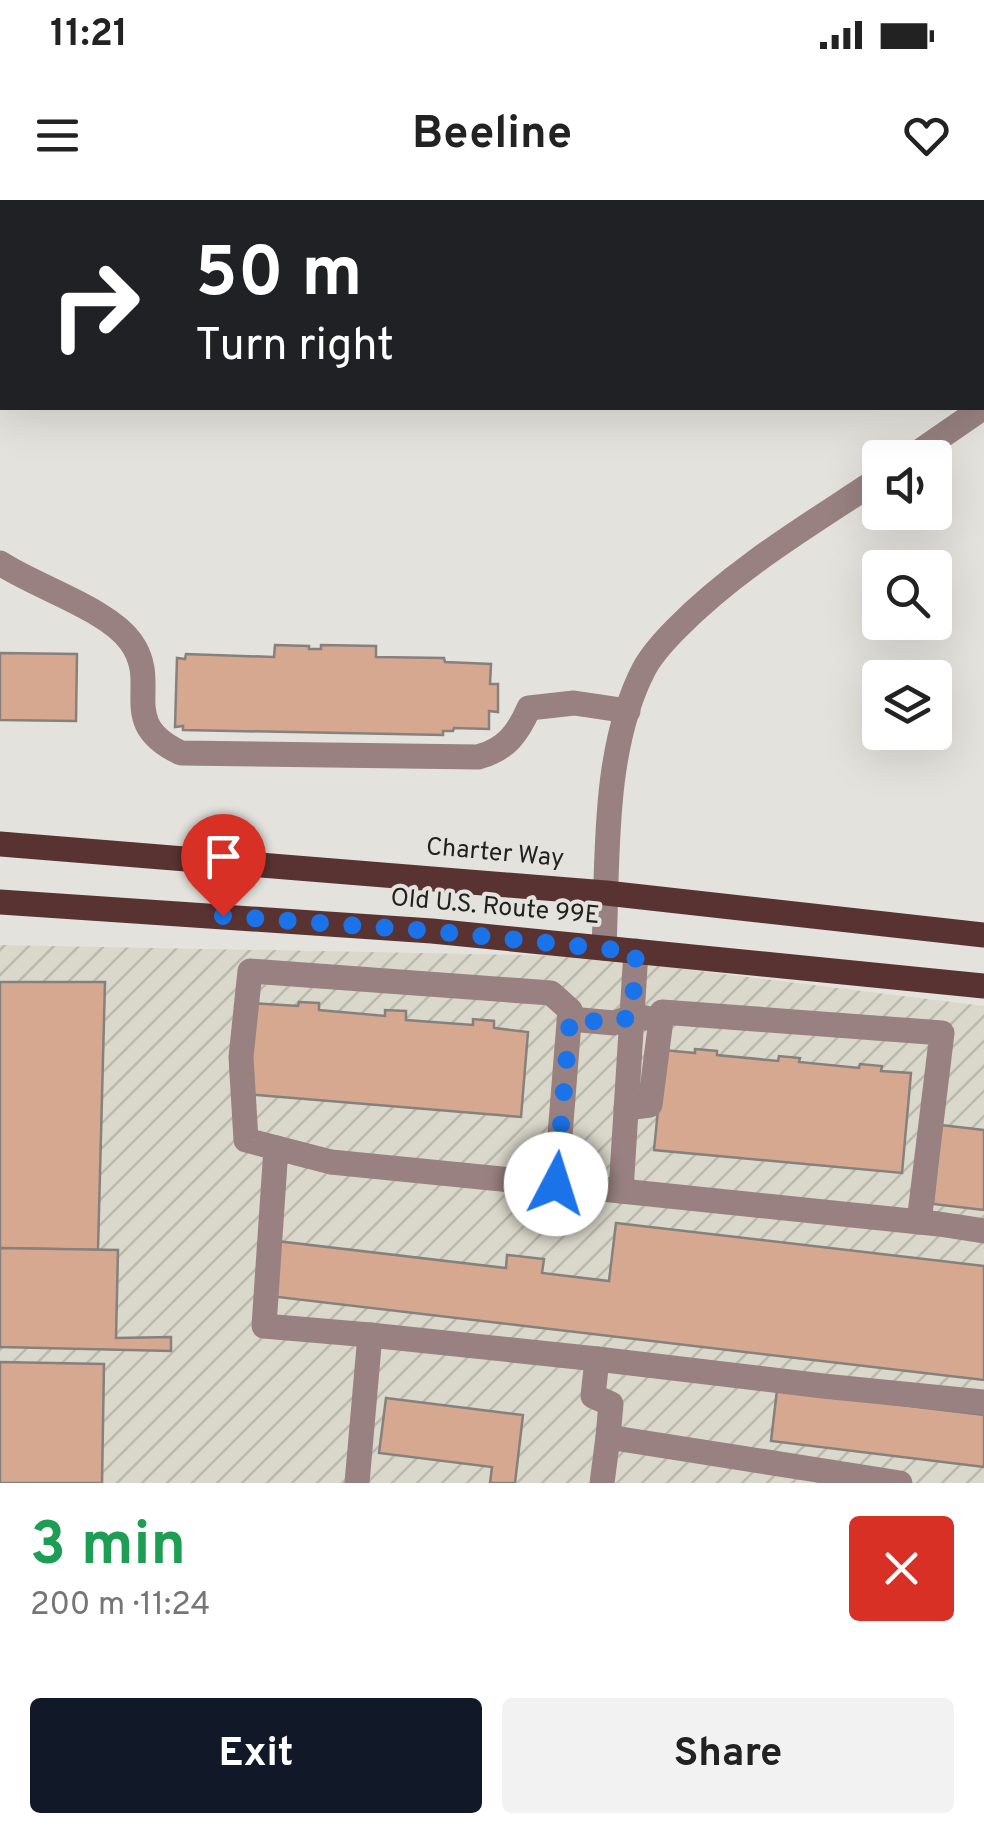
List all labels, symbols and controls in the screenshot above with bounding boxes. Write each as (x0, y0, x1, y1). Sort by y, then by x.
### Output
text: 11:21 (50, 11, 128, 60)
text: Beeline (412, 107, 572, 164)
icon: menu (30, 108, 85, 163)
icon: heart (899, 108, 954, 163)
text: 50 m (195, 232, 362, 321)
icon: right (30, 240, 160, 370)
text: Turn right (195, 319, 394, 376)
map controls (862, 440, 952, 750)
button: sound (862, 440, 952, 530)
button: search (862, 550, 952, 640)
button: layers (862, 660, 952, 750)
pin (181, 814, 266, 917)
icon: arrive (196, 829, 251, 884)
street label: Charter Way (425, 832, 565, 876)
street label: Old U.S. Route 99E (389, 883, 601, 933)
position arrow (504, 1132, 608, 1236)
text: 3 min (30, 1510, 186, 1586)
button: close (849, 1516, 954, 1621)
text: 200 m · 11:24 (30, 1586, 210, 1626)
button: Exit (30, 1698, 482, 1813)
button: Share (502, 1698, 954, 1813)

